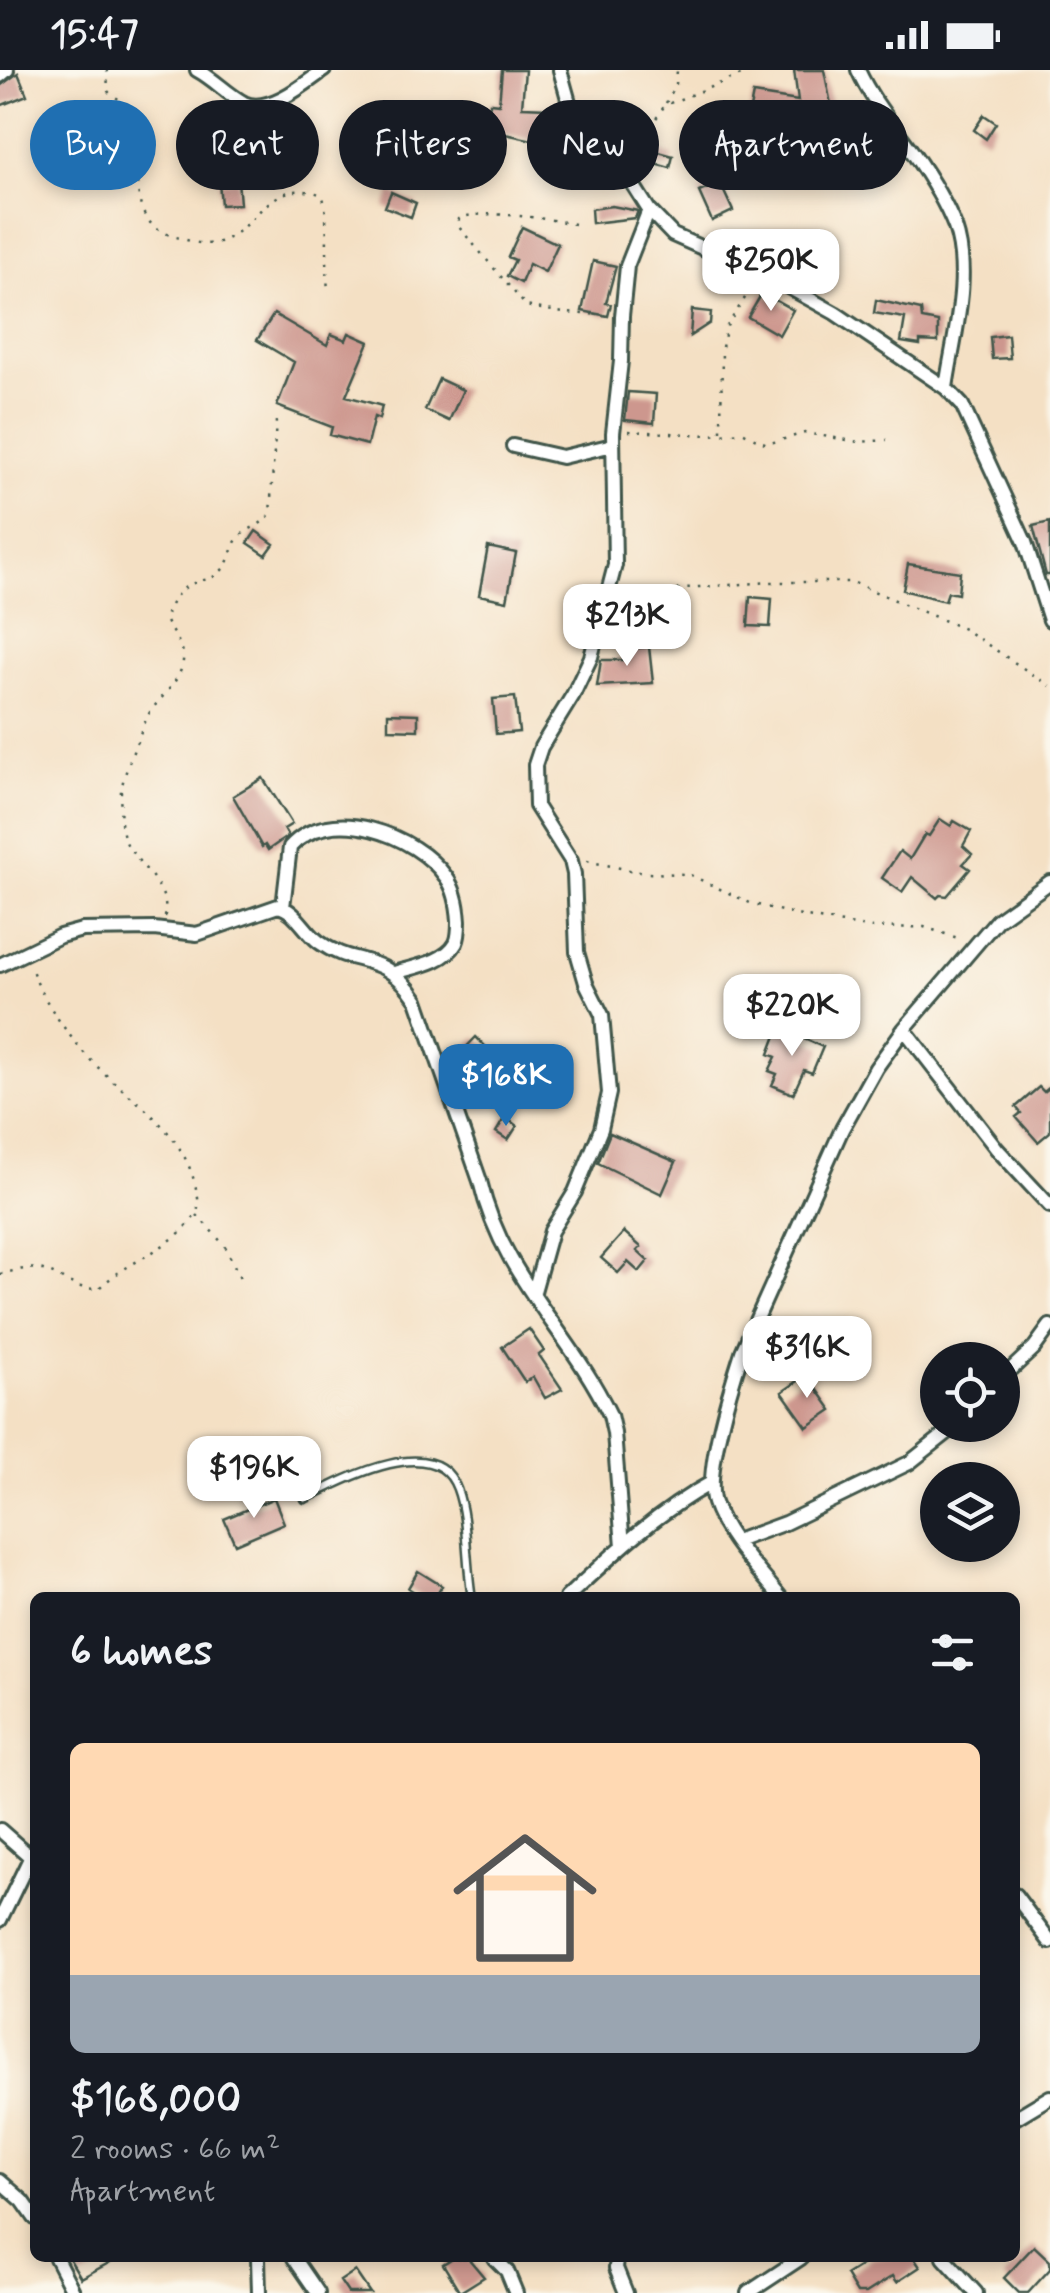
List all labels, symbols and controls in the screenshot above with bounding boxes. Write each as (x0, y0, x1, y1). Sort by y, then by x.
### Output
text: 15:47 (50, 11, 139, 60)
chip: Buy (30, 100, 156, 190)
chip: Rent (176, 100, 319, 190)
chip: Filters (339, 100, 507, 190)
chip: New (527, 100, 659, 190)
chip: Apartment (679, 100, 908, 190)
pin: $250K (701, 229, 841, 314)
text: $250K (724, 240, 818, 282)
pin: $213K (557, 584, 697, 669)
text: $213K (585, 595, 669, 637)
pin: $220K (722, 974, 862, 1059)
text: $220K (745, 985, 839, 1027)
pin: $168K (436, 1044, 576, 1129)
text: $168K (461, 1055, 551, 1097)
pin: $316K (737, 1316, 877, 1401)
text: $316K (765, 1327, 849, 1369)
map controls (920, 1342, 1020, 1562)
button: locate (920, 1342, 1020, 1442)
pin: $196K (184, 1436, 324, 1521)
text: $196K (209, 1447, 299, 1489)
button: layers (920, 1462, 1020, 1562)
text: 6 homes (70, 1625, 213, 1680)
icon: filters (925, 1625, 980, 1680)
icon: home (435, 1808, 615, 1988)
text: $168,000 (70, 2073, 241, 2128)
text: 2 rooms · 66 m² (70, 2128, 280, 2170)
text: Apartment (70, 2170, 215, 2212)

